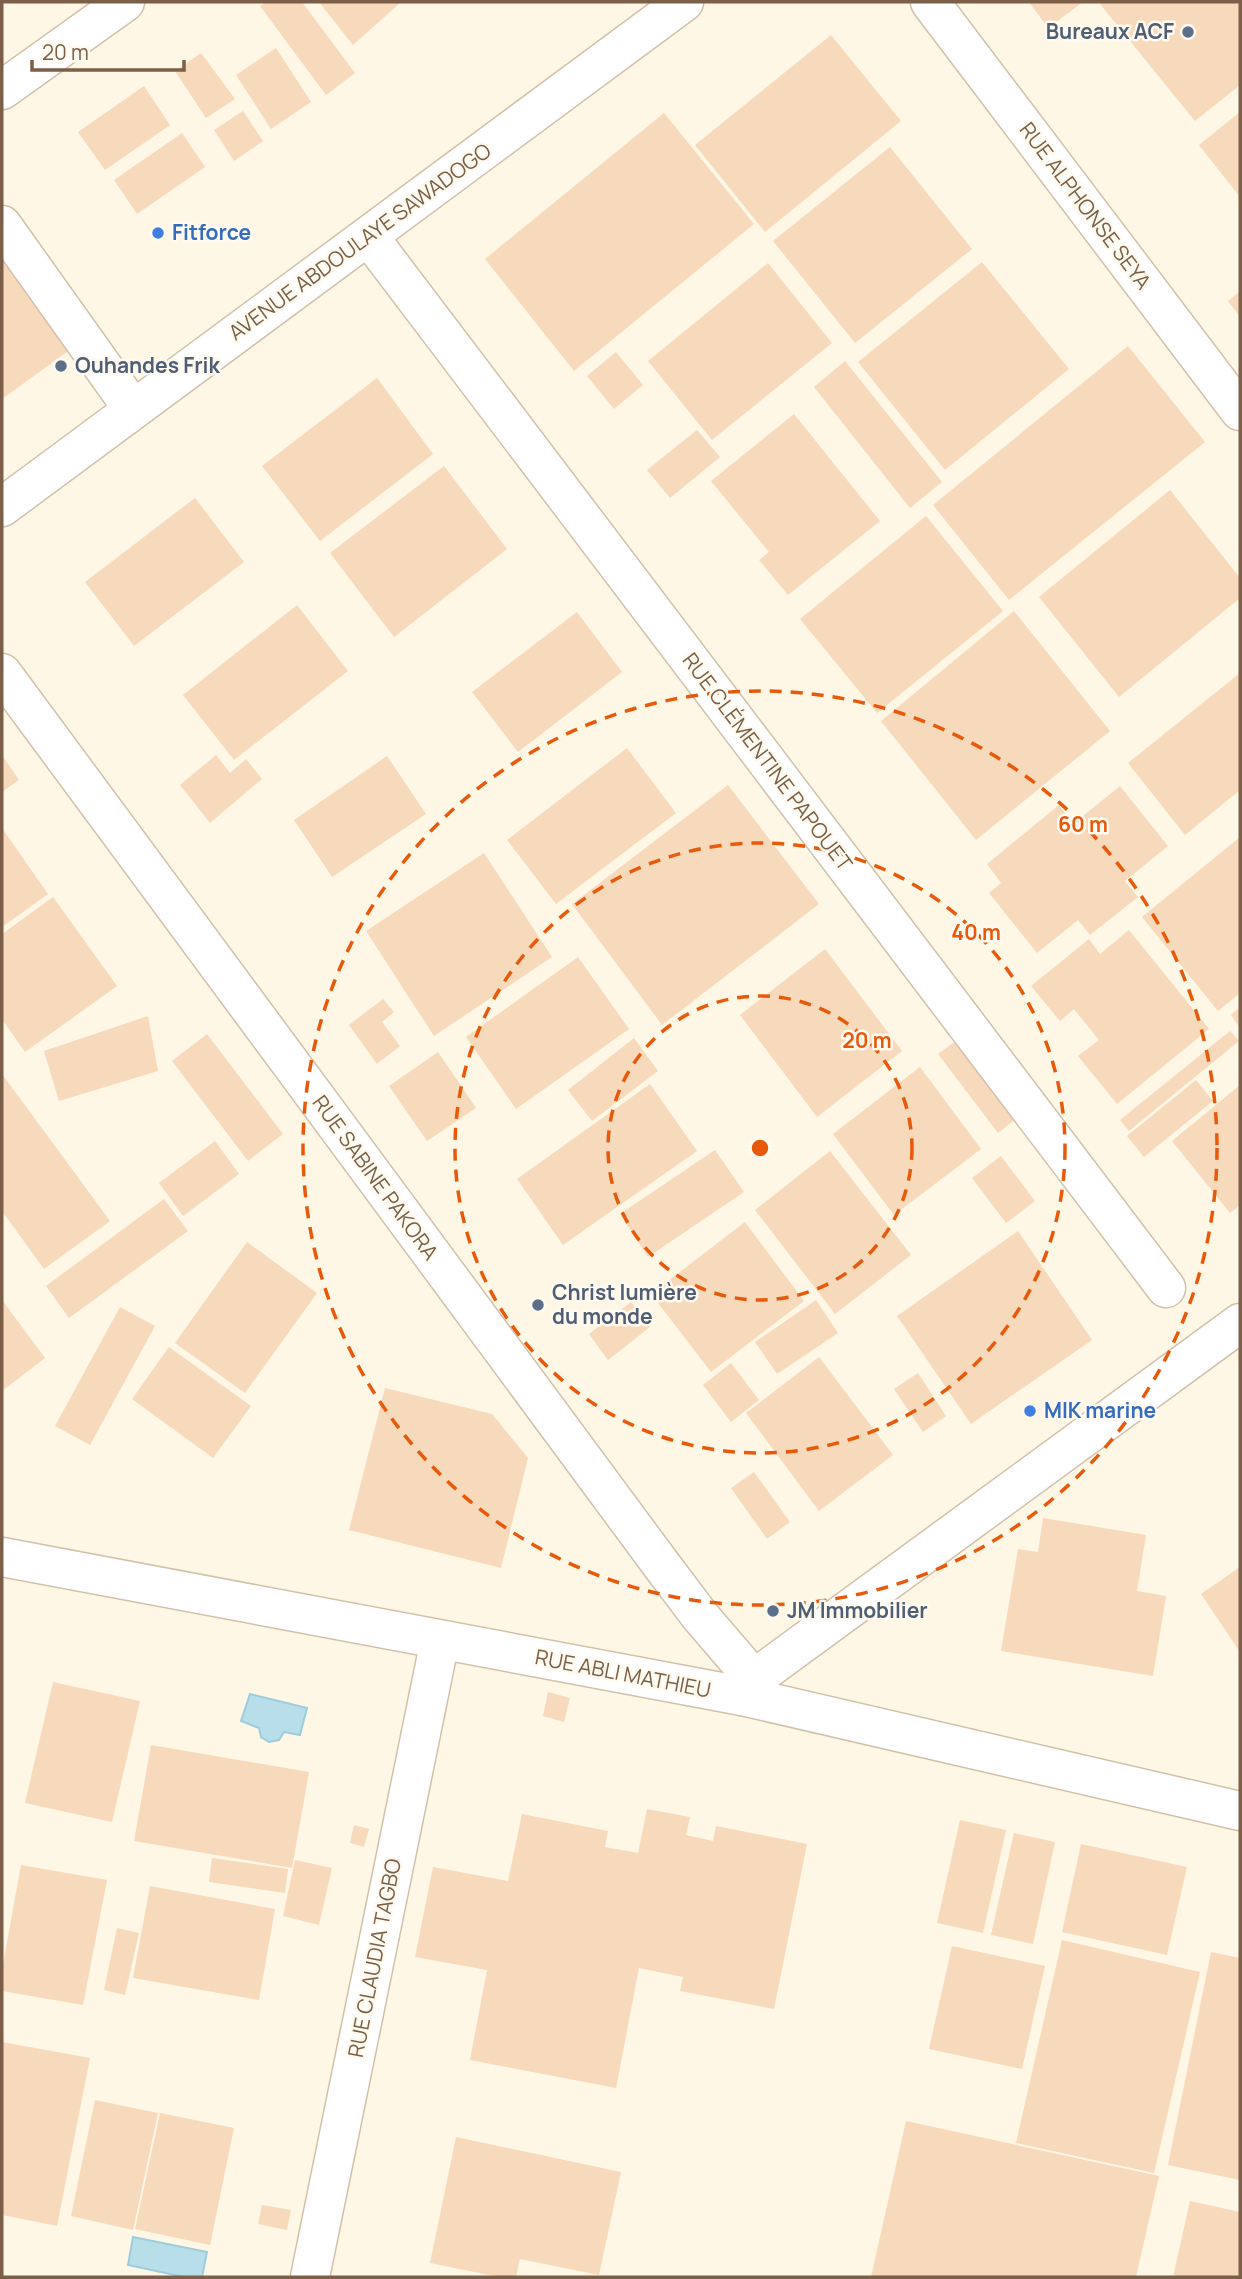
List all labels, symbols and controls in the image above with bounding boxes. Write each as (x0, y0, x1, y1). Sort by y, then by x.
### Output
place label: Bureaux ACF (1046, 17, 1174, 45)
marker: Bureaux ACF (1180, 24, 1196, 40)
scale bar (32, 28, 184, 72)
text: 20 m (42, 38, 89, 66)
street label: RUE ALPHONSE SEYA (1014, 116, 1158, 295)
street label: AVENUE ABDOULAYE SAWADOGO (222, 136, 496, 346)
place label: Fitforce (172, 218, 251, 246)
marker: Fitforce (150, 225, 166, 241)
place label: Ouhandes Frik (75, 351, 220, 379)
marker: Ouhandes Frik (53, 358, 69, 374)
street label: RUE CLÉMENTINE PAPOUET (677, 647, 859, 876)
text: 60 m (1058, 810, 1108, 838)
text: 40 m (951, 918, 1001, 946)
text: 20 m (842, 1026, 892, 1054)
street label: RUE SABINE PAKORA (307, 1089, 445, 1265)
centre of rings (748, 1136, 772, 1160)
place label: Christ lumière du monde (552, 1278, 697, 1330)
marker: Christ lumière du monde (530, 1297, 546, 1313)
place label: MIK marine (1044, 1396, 1156, 1424)
marker: MIK marine (1022, 1403, 1038, 1419)
place label: JM Immobilier (787, 1596, 928, 1624)
marker: JM Immobilier (765, 1603, 781, 1619)
street label: RUE ABLI MATHIEU (533, 1642, 713, 1704)
street label: RUE CLAUDIA TAGBO (341, 1856, 407, 2060)

